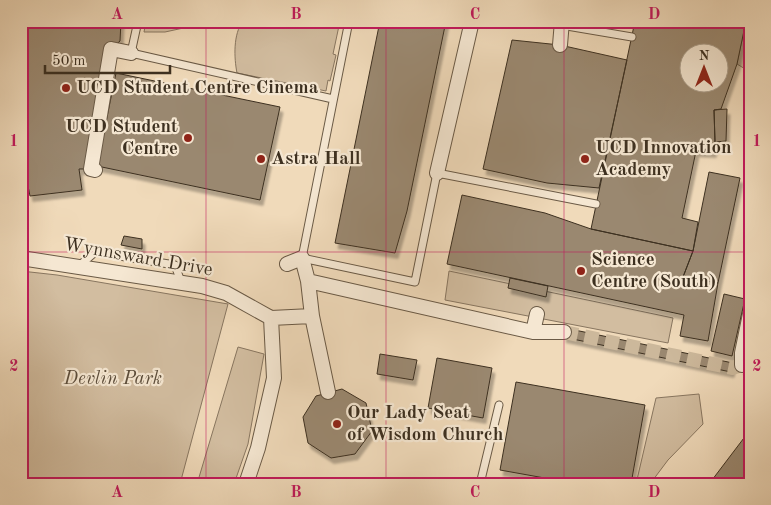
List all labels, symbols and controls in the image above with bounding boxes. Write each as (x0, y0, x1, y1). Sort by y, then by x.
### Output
text: A (111, 7, 123, 23)
text: B (290, 7, 302, 23)
text: C (470, 7, 480, 23)
text: D (648, 7, 660, 23)
scale bar (45, 42, 170, 74)
north arrow (678, 42, 728, 92)
text: N (699, 49, 710, 63)
text: 50 m (52, 54, 86, 69)
place label: UCD Student Centre Cinema (76, 79, 319, 98)
marker: UCD Student Centre Cinema (60, 82, 72, 94)
place label: UCD Student Centre (65, 118, 178, 159)
marker: UCD Student Centre (182, 132, 194, 144)
text: 1 (9, 134, 19, 150)
text: 1 (752, 134, 762, 150)
place label: UCD Innovation Academy (595, 139, 732, 180)
place label: Astra Hall (271, 150, 361, 169)
marker: Astra Hall (255, 153, 267, 165)
marker: UCD Innovation Academy (579, 153, 591, 165)
street label: Wynnsward Drive (62, 236, 214, 280)
place label: Science Centre (South) (591, 251, 716, 292)
marker: Science Centre (South) (575, 265, 587, 277)
text: 2 (9, 359, 19, 375)
text: 2 (752, 359, 762, 375)
park label: Devlin Park (63, 370, 162, 389)
place label: Our Lady Seat of Wisdom Church (347, 404, 504, 445)
marker: Our Lady Seat of Wisdom Church (331, 418, 343, 430)
text: A (111, 485, 123, 501)
text: B (290, 485, 302, 501)
text: C (470, 485, 480, 501)
text: D (648, 485, 660, 501)

